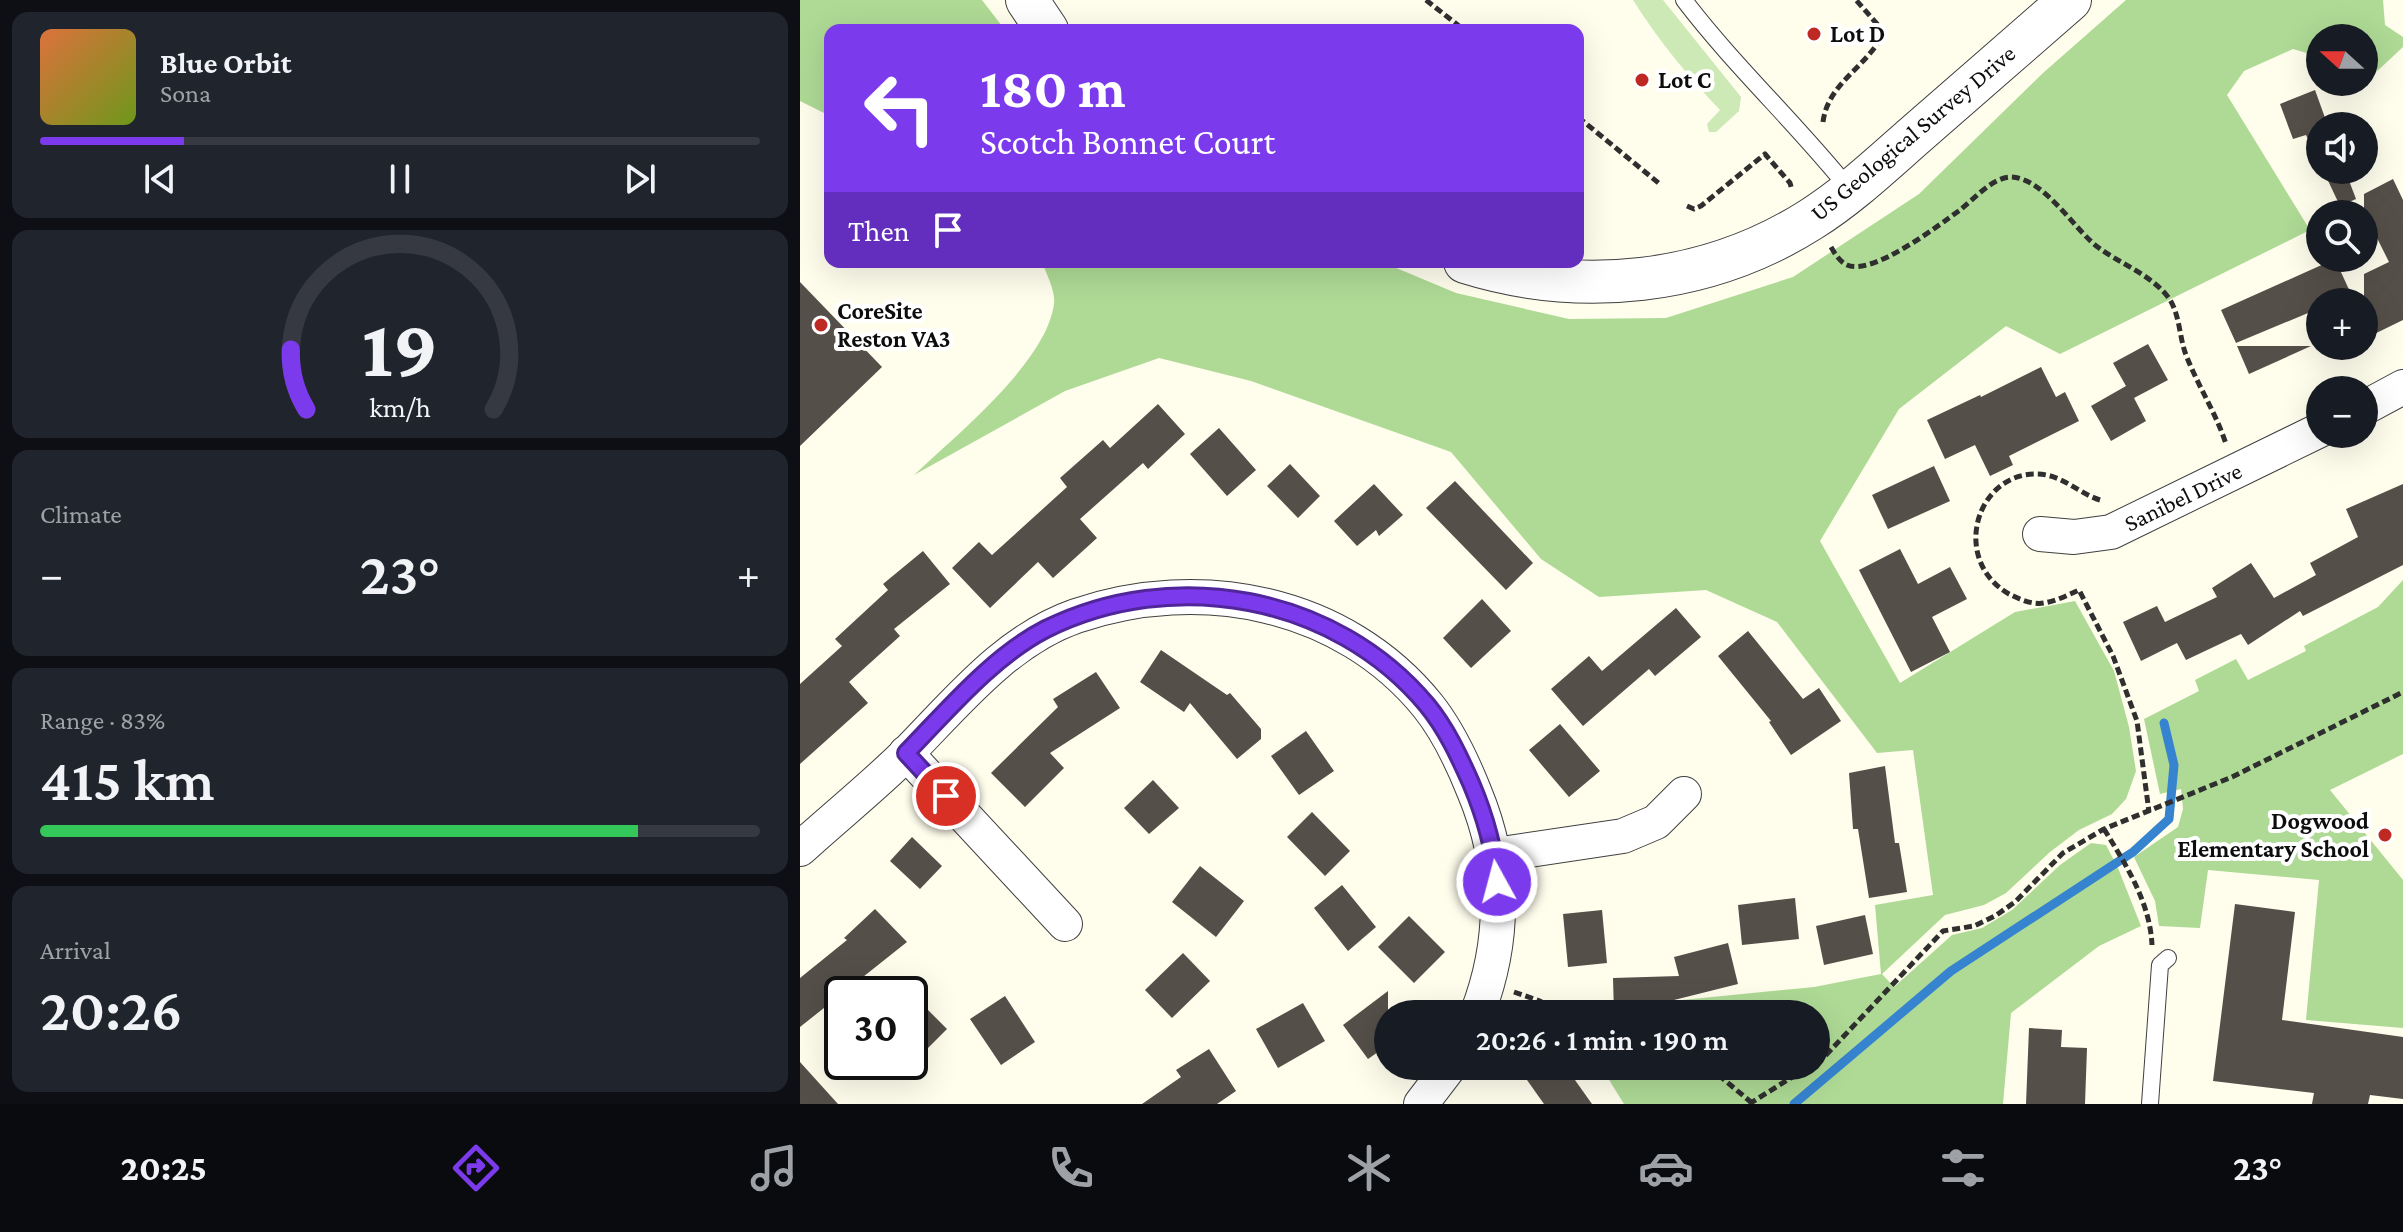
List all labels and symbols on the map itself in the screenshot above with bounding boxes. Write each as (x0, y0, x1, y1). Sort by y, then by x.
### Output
place label: Lot D (1830, 20, 1885, 47)
north arrow (2306, 24, 2378, 96)
marker: Lot D (1805, 25, 1823, 43)
street label: US Geological Survey Drive (1805, 39, 2020, 226)
place label: Lot C (1658, 66, 1712, 93)
marker: Lot C (1633, 71, 1651, 89)
place label: CoreSite Reston VA3 (837, 297, 951, 352)
marker: CoreSite Reston VA3 (812, 316, 830, 334)
street label: Sanibel Drive (2120, 456, 2246, 537)
pin (912, 762, 980, 830)
place label: Dogwood Elementary School (2177, 807, 2369, 862)
marker: Dogwood Elementary School (2376, 826, 2394, 844)
position arrow (1455, 840, 1539, 924)
speed limit sign: 30 (824, 976, 928, 1080)

